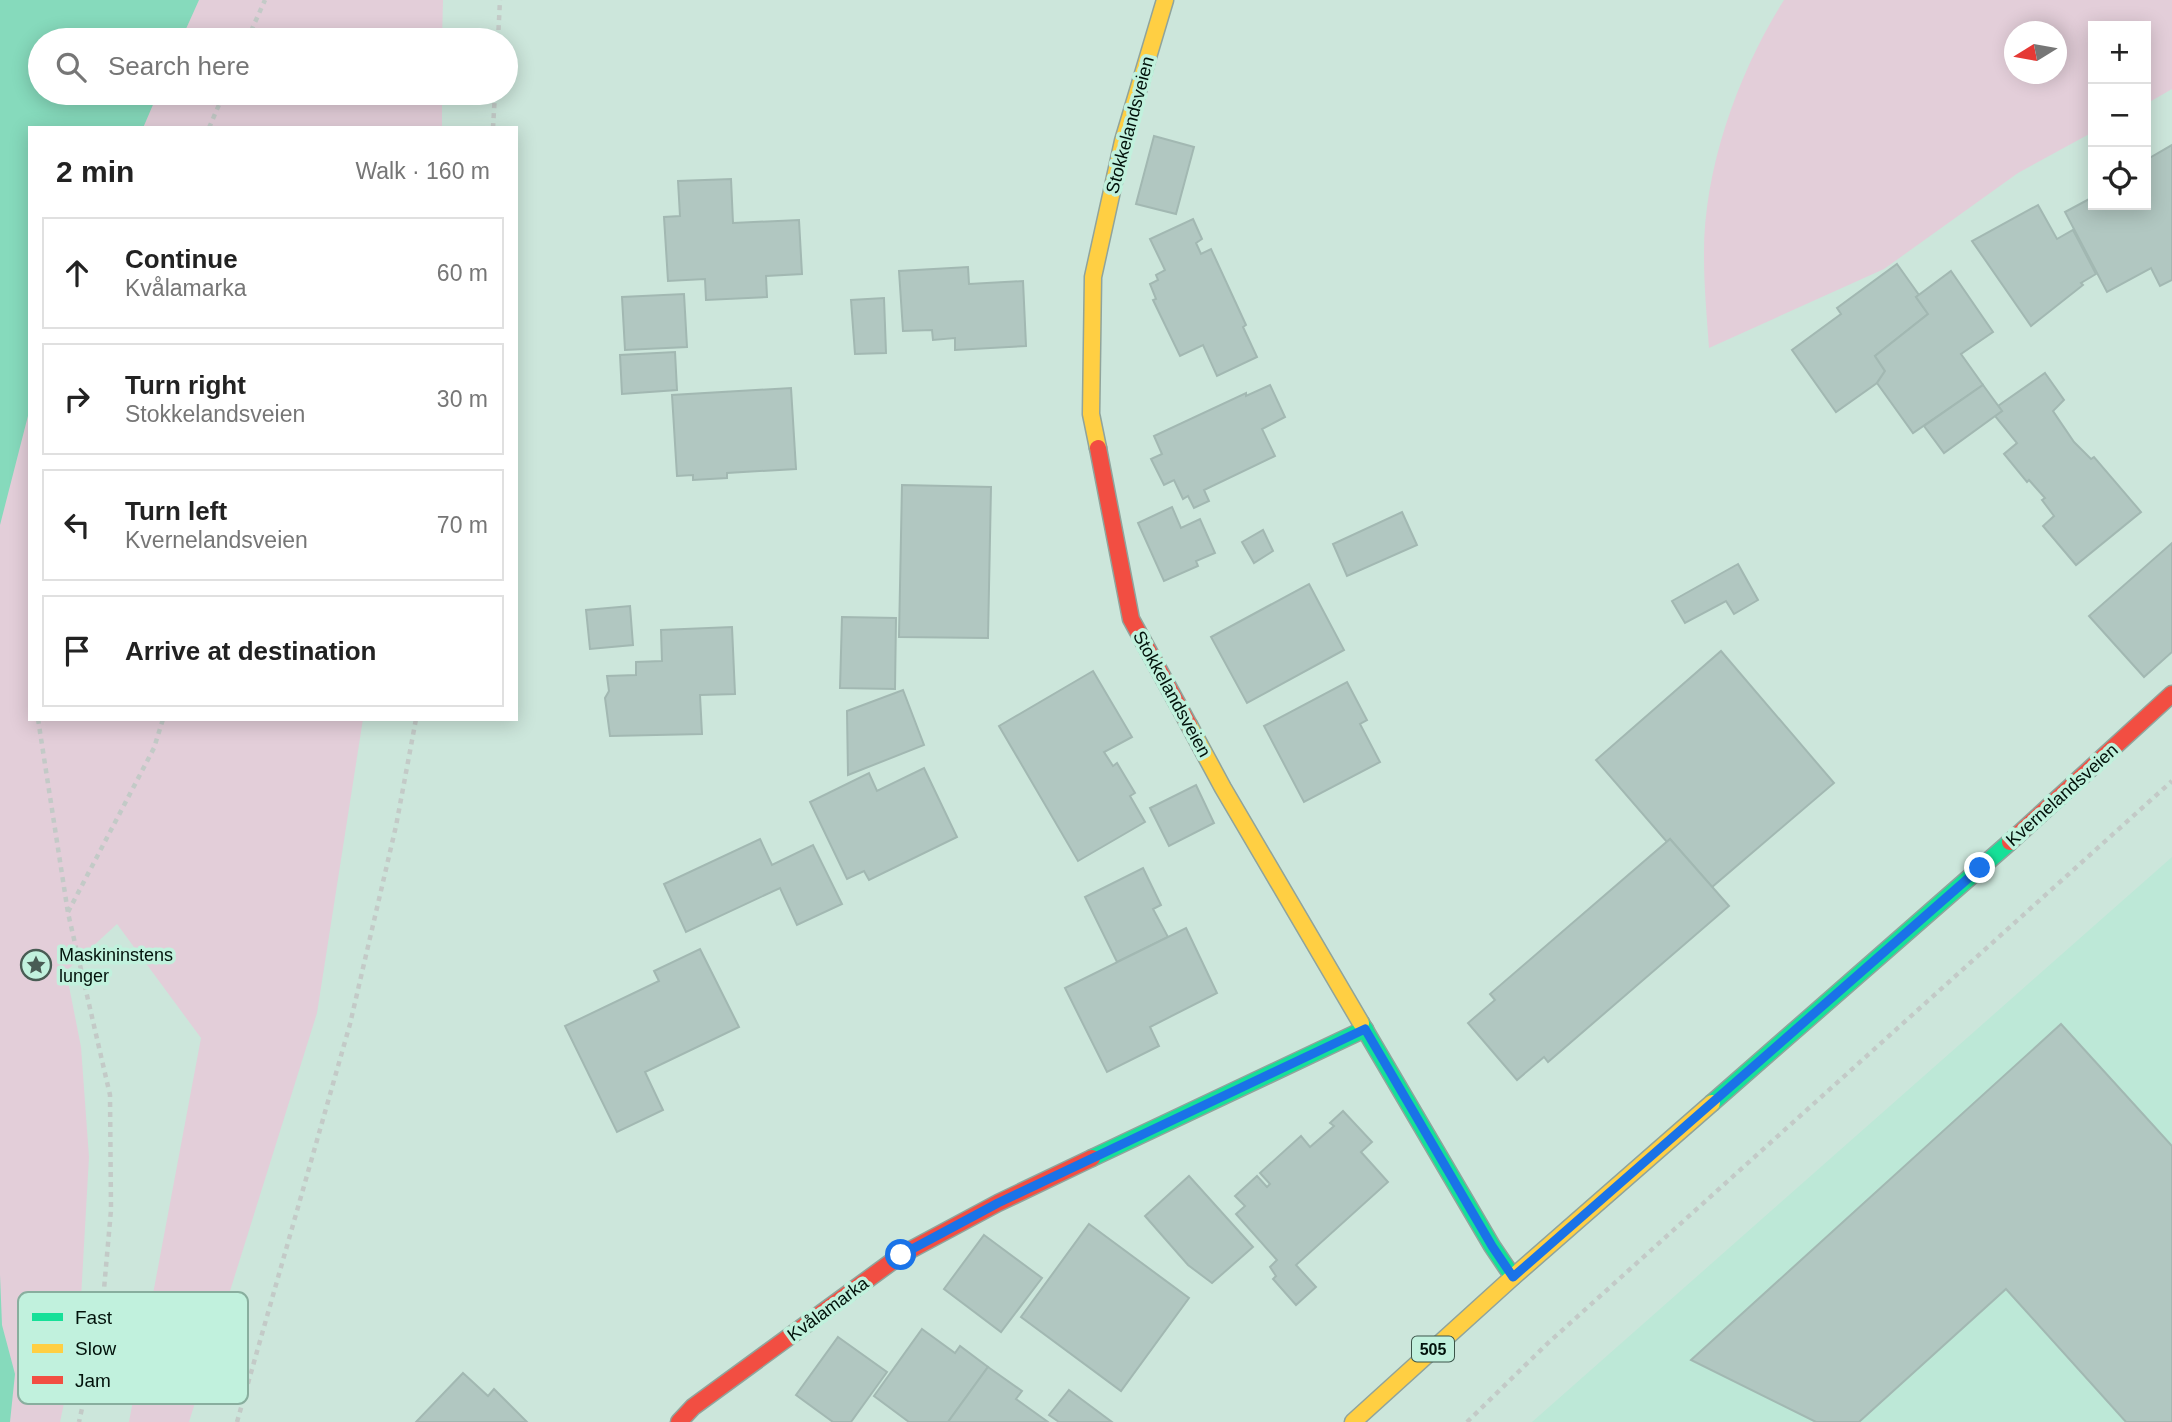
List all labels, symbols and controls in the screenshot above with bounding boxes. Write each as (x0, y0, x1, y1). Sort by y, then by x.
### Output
north arrow (2004, 21, 2067, 84)
map controls (2088, 21, 2151, 210)
button: + (2088, 21, 2151, 84)
search box (28, 28, 518, 105)
icon: search (52, 48, 90, 86)
text: Search here (108, 51, 250, 81)
street label: Stokkelandsveien (1102, 54, 1158, 196)
button: − (2088, 84, 2151, 147)
button: locate (2088, 147, 2151, 210)
text: 2 min (56, 155, 134, 188)
text: Walk · 160 m (355, 158, 490, 184)
text: Continue (125, 244, 238, 274)
icon: ahead (58, 254, 96, 292)
text: 60 m (437, 260, 488, 286)
text: Kvålamarka (125, 275, 246, 301)
text: Turn right (125, 370, 246, 400)
icon: right (58, 380, 96, 418)
text: 30 m (437, 386, 488, 412)
text: Stokkelandsveien (125, 401, 305, 427)
text: Turn left (125, 496, 227, 526)
icon: left (58, 506, 96, 544)
text: 70 m (437, 512, 488, 538)
text: Kvernelandsveien (125, 527, 308, 553)
street label: Stokkelandsveien (1129, 627, 1215, 761)
icon: arrive (58, 632, 96, 670)
text: Arrive at destination (125, 636, 376, 666)
street label: Kvernelandsveien (2002, 740, 2122, 850)
route end (1964, 852, 1995, 883)
place label: Maskininstens lunger (59, 945, 173, 986)
place icon: Maskininstens lunger (19, 948, 53, 982)
route start (885, 1239, 916, 1270)
street label: Kvålamarka (784, 1272, 873, 1345)
legend (18, 1292, 248, 1404)
text: Fast (75, 1307, 113, 1328)
road number: 505 (1412, 1336, 1454, 1362)
text: Slow (75, 1338, 116, 1359)
text: Jam (75, 1370, 111, 1391)

